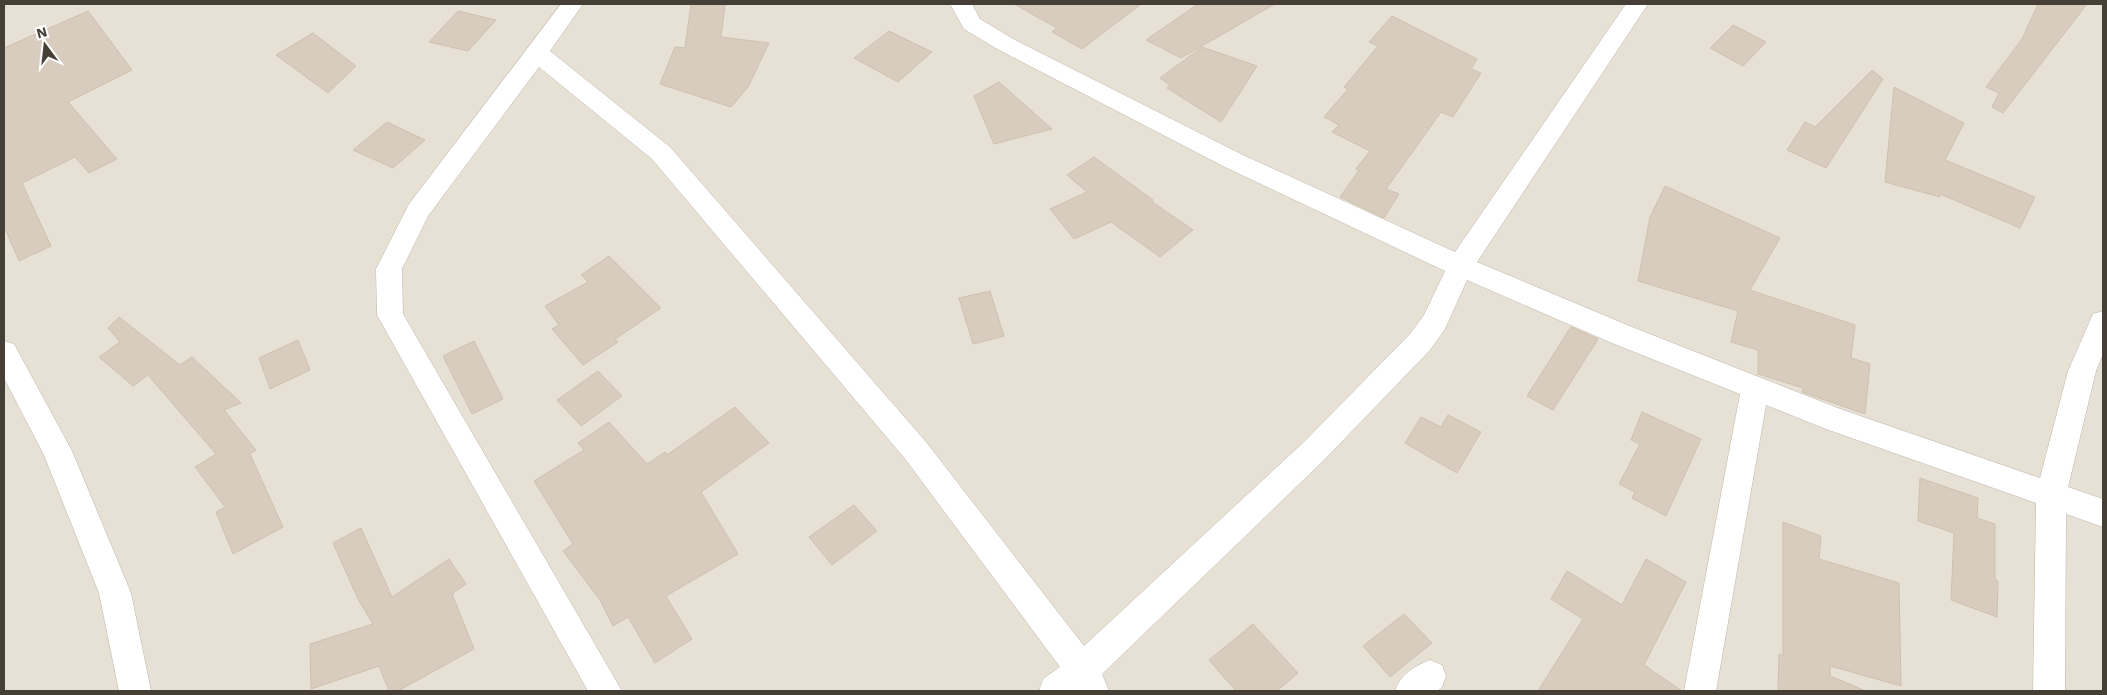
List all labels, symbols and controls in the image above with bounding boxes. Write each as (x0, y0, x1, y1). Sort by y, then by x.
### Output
north arrow (20, 20, 70, 70)
text: N (35, 23, 49, 42)

